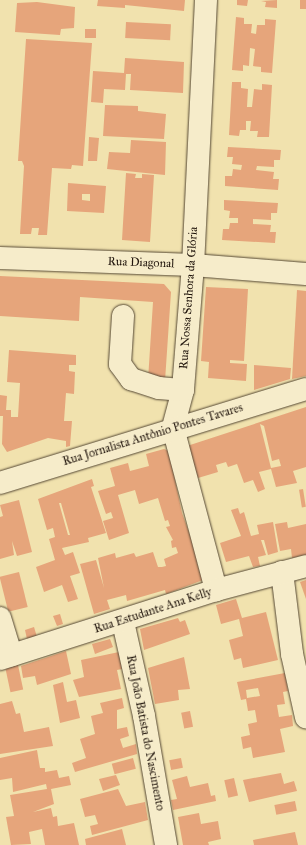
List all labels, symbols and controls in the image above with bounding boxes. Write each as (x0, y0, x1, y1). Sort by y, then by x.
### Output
street label: Rua Nossa Senhora da Glória (177, 226, 201, 370)
street label: Rua Diagonal (107, 255, 175, 271)
street label: Rua Jornalista Antônio Pontes Tavares (61, 401, 245, 469)
street label: Rua Estudante Ana Kelly (92, 585, 214, 637)
street label: Rua João Batista do Nascimento (123, 654, 167, 812)

